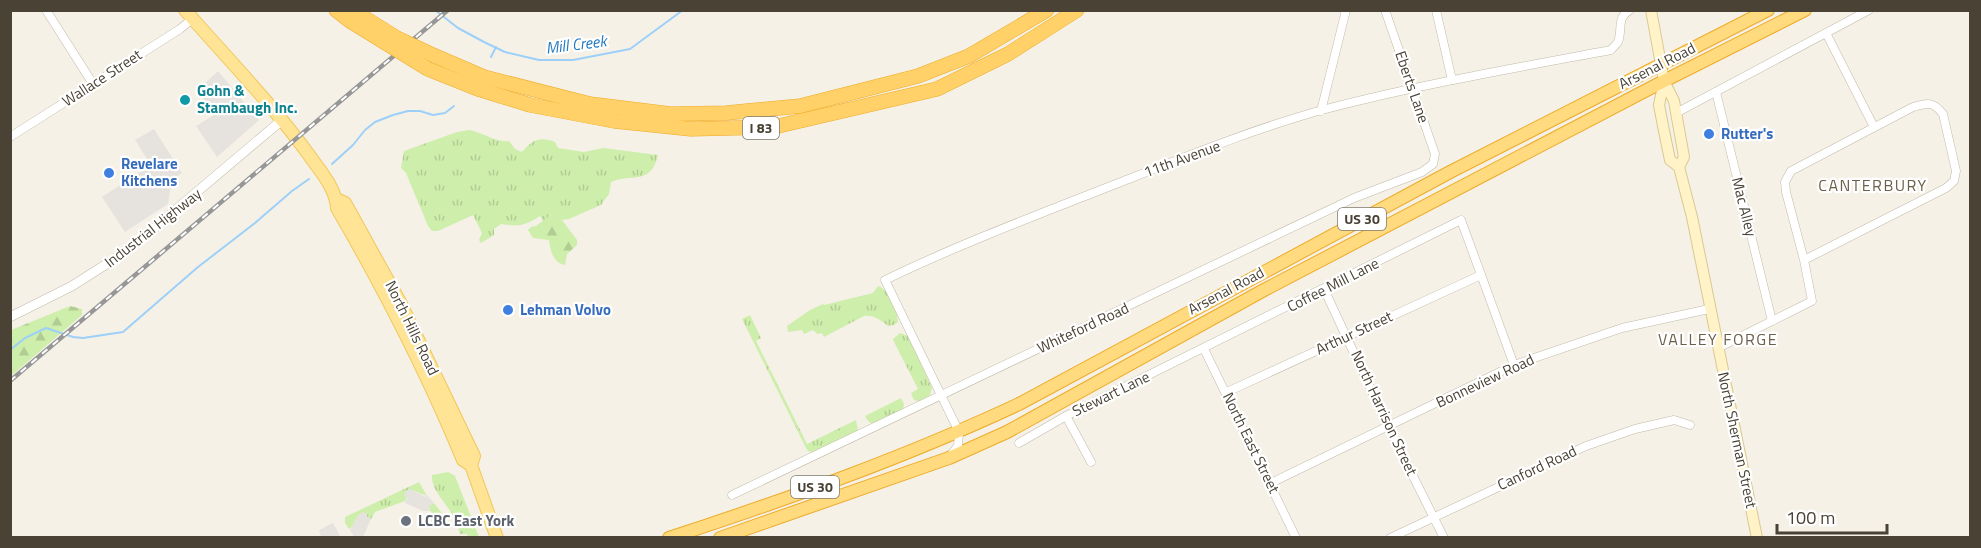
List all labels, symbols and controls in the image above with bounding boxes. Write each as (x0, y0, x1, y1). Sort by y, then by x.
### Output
water label: Mill Creek (544, 28, 610, 60)
street label: Arsenal Road (1614, 36, 1699, 95)
street label: Wallace Street (57, 43, 147, 112)
street label: Eberts Lane (1389, 48, 1436, 126)
place label: Gohn & Stambaugh Inc. (197, 79, 298, 119)
marker: Gohn & Stambaugh Inc. (178, 93, 192, 107)
road number: I 83 (743, 117, 779, 139)
place label: Rutter's (1721, 122, 1773, 145)
marker: Rutter's (1702, 127, 1716, 141)
street label: 11th Avenue (1140, 134, 1224, 183)
place label: Revelare Kitchens (121, 152, 178, 192)
marker: Revelare Kitchens (102, 166, 116, 180)
district label: CANTERBURY (1818, 173, 1928, 197)
street label: Mac Alley (1726, 175, 1763, 239)
street label: Industrial Highway (99, 182, 206, 273)
road number: US 30 (1338, 208, 1386, 230)
street label: Coffee Mill Lane (1283, 251, 1383, 318)
street label: Arsenal Road (1184, 261, 1268, 320)
street label: North Hills Road (380, 277, 445, 379)
street label: Whiteford Road (1033, 296, 1132, 359)
place label: Lehman Volvo (520, 298, 611, 321)
marker: Lehman Volvo (501, 303, 515, 317)
street label: Arthur Street (1312, 304, 1397, 360)
district label: VALLEY FORGE (1658, 327, 1778, 351)
street label: North Harrison Street (1345, 346, 1424, 480)
street label: Bonneview Road (1432, 348, 1538, 413)
street label: Stewart Lane (1068, 365, 1153, 422)
street label: North Sherman Street (1712, 370, 1763, 511)
street label: North East Street (1217, 388, 1286, 498)
street label: Canford Road (1493, 439, 1580, 496)
road number: US 30 (791, 476, 839, 498)
scale bar (1777, 497, 1886, 535)
text: 100 m (1786, 504, 1835, 531)
place label: LCBC East York (418, 509, 515, 532)
marker: LCBC East York (399, 514, 413, 528)

